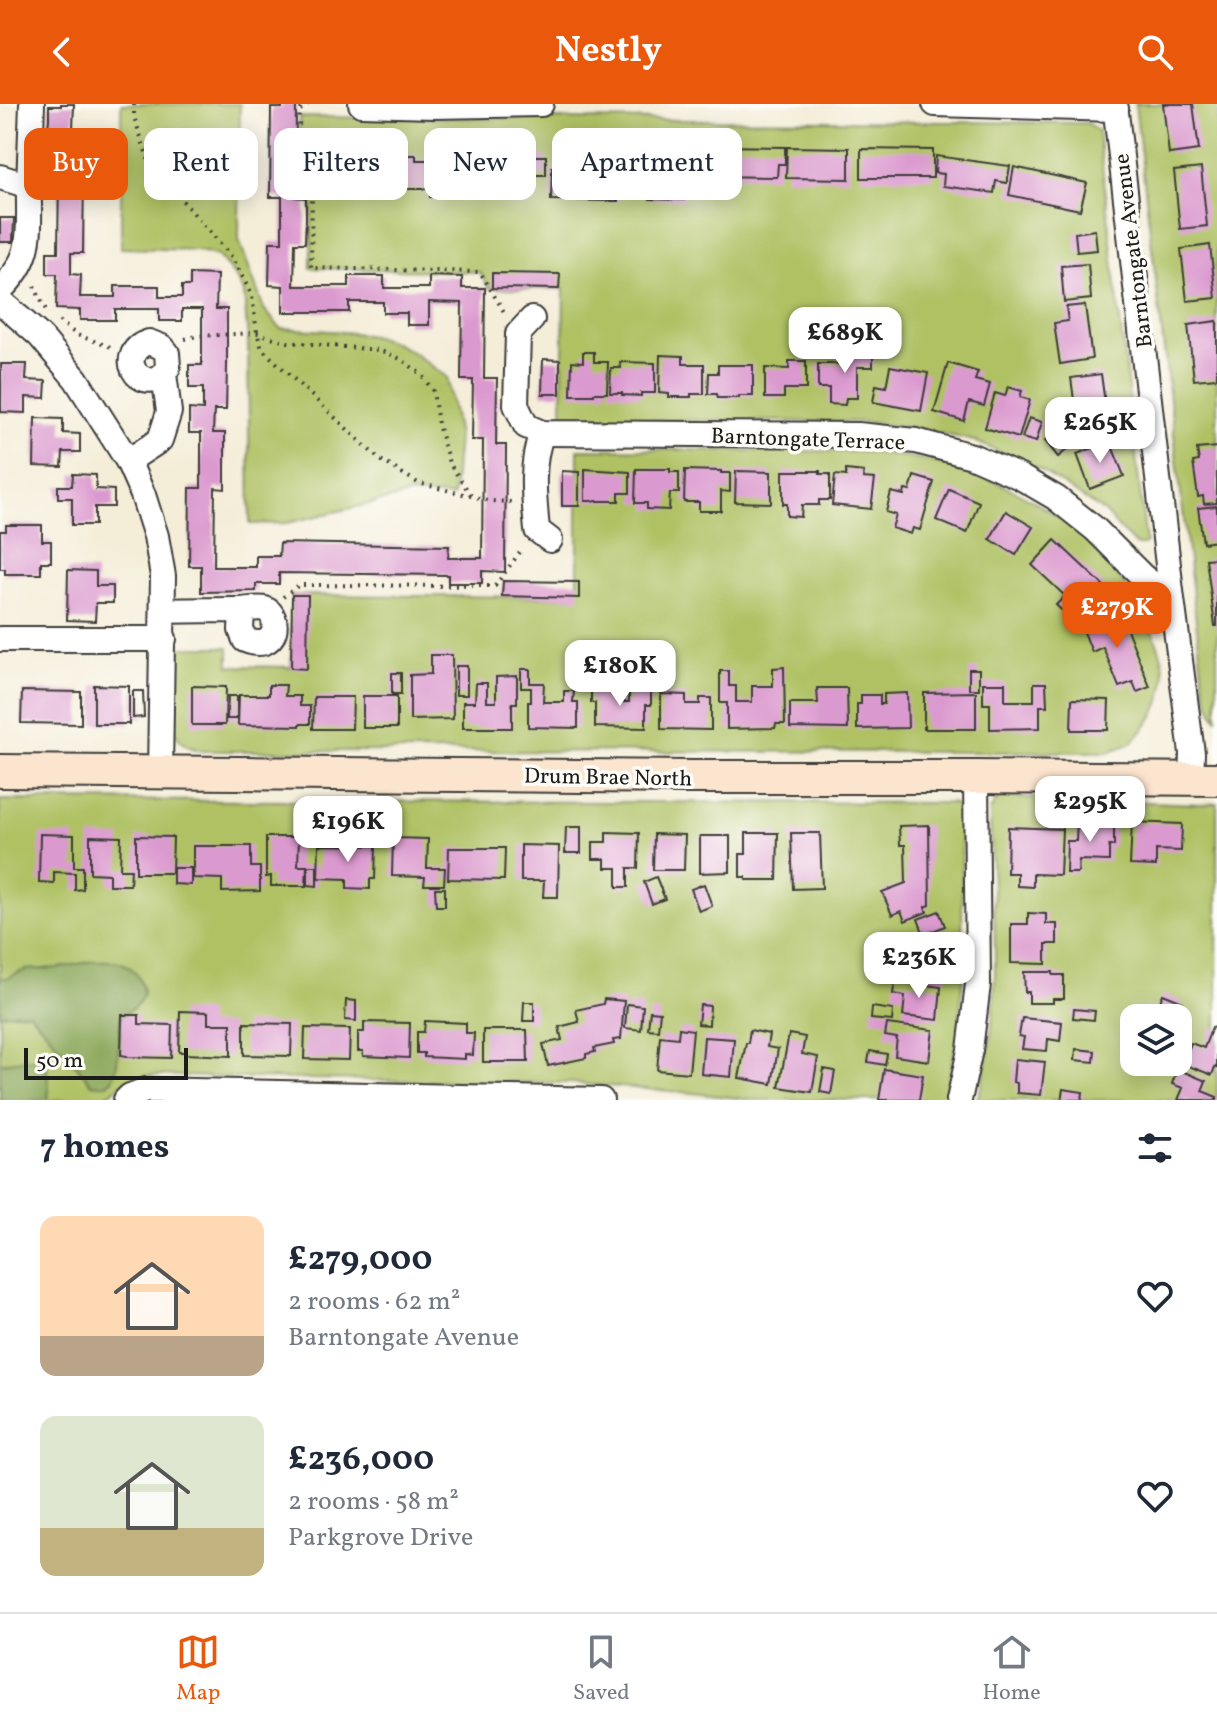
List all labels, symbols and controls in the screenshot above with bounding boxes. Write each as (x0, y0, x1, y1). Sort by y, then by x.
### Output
text: Nestly (555, 27, 662, 77)
icon: back (40, 30, 84, 74)
icon: search (1133, 30, 1177, 74)
chip: Buy (24, 128, 128, 200)
chip: Rent (144, 128, 258, 200)
chip: Filters (274, 128, 408, 200)
chip: New (424, 128, 536, 200)
chip: Apartment (552, 128, 742, 200)
street label: Barntongate Avenue (1107, 152, 1162, 350)
pin: £689K (789, 307, 901, 375)
text: £689K (807, 315, 883, 351)
pin: £265K (1044, 397, 1156, 465)
text: £265K (1063, 405, 1137, 441)
street label: Barntongate Terrace (710, 422, 906, 459)
pin: £279K (1061, 582, 1173, 650)
text: £279K (1080, 590, 1154, 626)
pin: £180K (564, 640, 676, 708)
text: £180K (583, 648, 657, 684)
street label: Drum Brae North (524, 762, 692, 795)
pin: £295K (1034, 776, 1146, 844)
text: £295K (1053, 784, 1127, 820)
pin: £196K (292, 796, 404, 864)
text: £196K (311, 804, 385, 840)
pin: £236K (863, 932, 975, 1000)
text: £236K (882, 940, 956, 976)
map controls (1120, 1004, 1192, 1076)
button: layers (1120, 1004, 1192, 1076)
scale bar (24, 1044, 188, 1080)
text: 50 m (36, 1046, 83, 1077)
text: 7 homes (40, 1125, 169, 1172)
icon: filters (1133, 1126, 1177, 1170)
text: £279,000 (288, 1237, 433, 1284)
icon: home (104, 1248, 200, 1344)
icon: heart (1133, 1274, 1177, 1318)
text: 2 rooms · 62 m² (288, 1284, 460, 1320)
text: Barntongate Avenue (288, 1320, 519, 1356)
text: £236,000 (288, 1437, 434, 1484)
icon: home (104, 1448, 200, 1544)
icon: heart (1133, 1474, 1177, 1518)
text: 2 rooms · 58 m² (288, 1484, 459, 1520)
text: Parkgrove Drive (288, 1520, 473, 1556)
tab: Map (176, 1630, 220, 1709)
tab: Saved (573, 1630, 630, 1709)
tab: Home (982, 1630, 1041, 1709)

